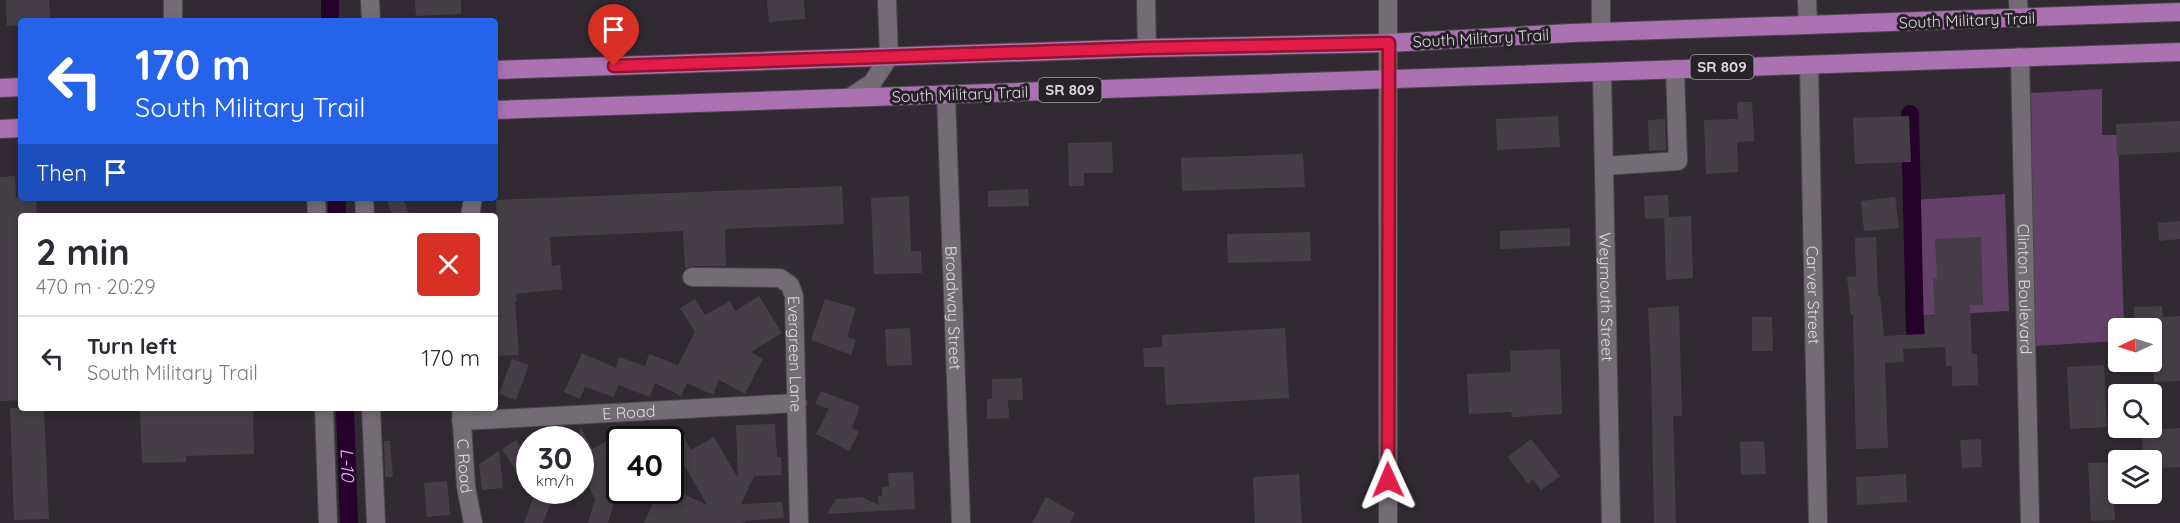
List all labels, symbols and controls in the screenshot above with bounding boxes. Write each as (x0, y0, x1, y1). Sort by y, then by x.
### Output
pin (588, 4, 639, 66)
street label: South Military Trail (1898, 8, 2036, 32)
icon: arrive (597, 13, 630, 46)
street label: South Military Trail (1412, 24, 1550, 52)
text: 170 m (135, 38, 251, 91)
icon: left (36, 42, 114, 120)
road number: SR 809 (1690, 55, 1754, 79)
road number: SR 809 (1038, 78, 1102, 102)
street label: South Military Trail (891, 82, 1029, 106)
text: South Military Trail (135, 90, 366, 124)
icon: arrive (99, 156, 132, 189)
text: Then (36, 159, 87, 187)
street label: Clinton Boulevard (2014, 223, 2036, 355)
text: 2 min (36, 229, 130, 274)
street label: Weymouth Street (1595, 232, 1618, 362)
button: close (417, 233, 480, 296)
street label: Broadway Street (941, 245, 966, 370)
street label: Carver Street (1803, 245, 1824, 345)
text: 470 m · 20:29 (36, 274, 156, 299)
street label: Evergreen Lane (784, 296, 807, 412)
north arrow (2108, 318, 2162, 372)
map controls (2108, 318, 2162, 504)
text: Turn left (87, 332, 177, 360)
icon: left (36, 342, 69, 375)
text: 170 m (421, 344, 480, 372)
text: South Military Trail (87, 360, 258, 385)
button: search (2108, 384, 2162, 438)
street label: E Road (602, 401, 656, 423)
speed limit sign: 40 (606, 426, 684, 504)
street label: C Road (453, 438, 477, 495)
text: 30 (538, 439, 572, 477)
water label: L-10 (335, 448, 360, 483)
position arrow (1356, 448, 1420, 512)
button: layers (2108, 450, 2162, 504)
text: km/h (536, 471, 574, 490)

